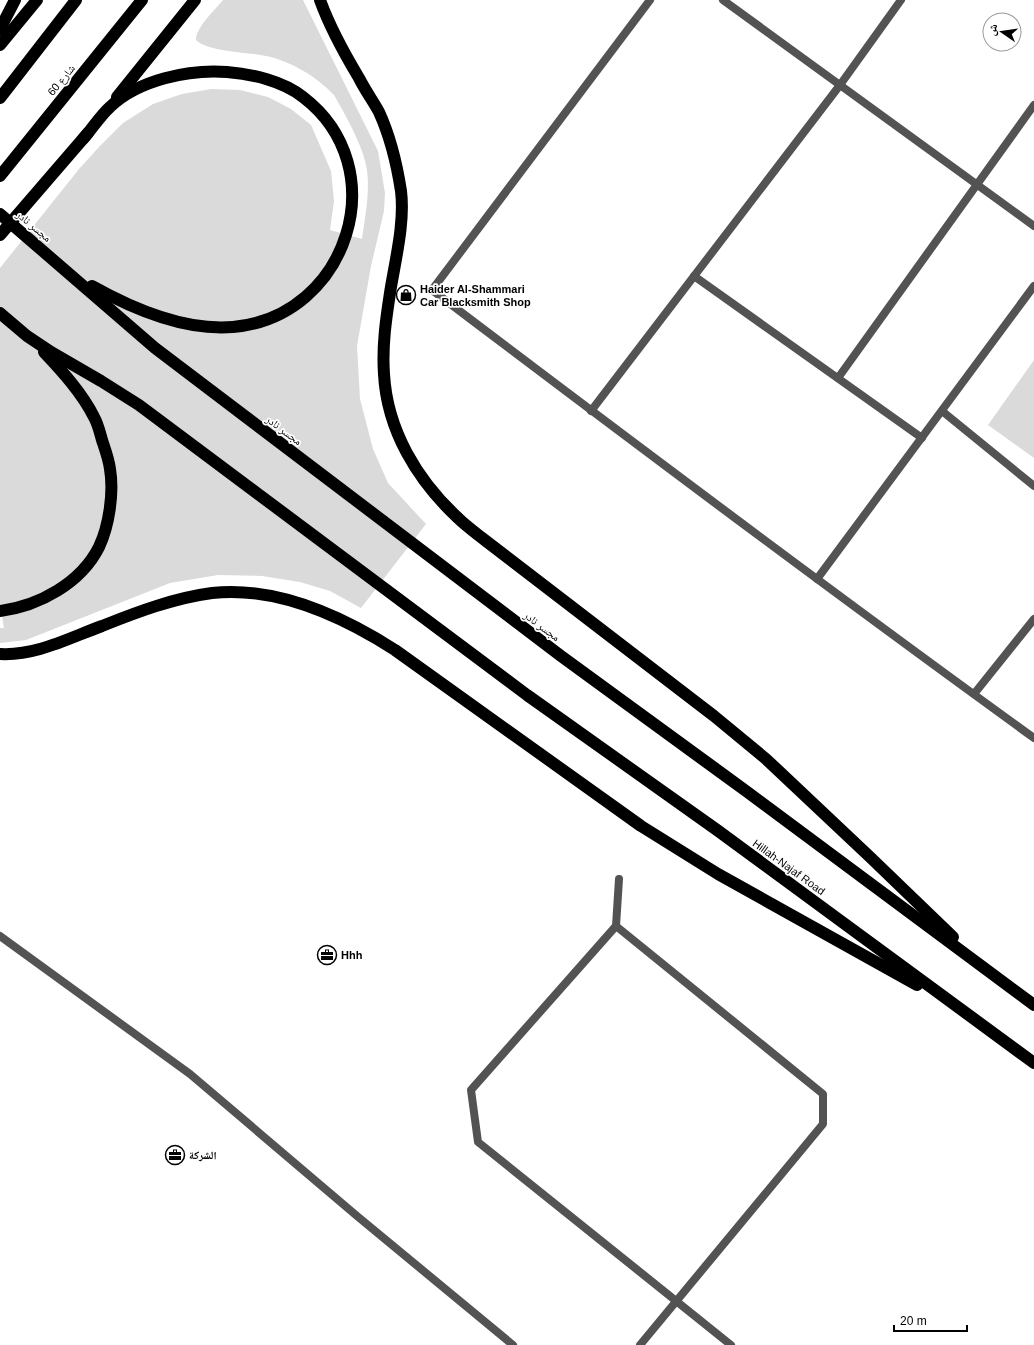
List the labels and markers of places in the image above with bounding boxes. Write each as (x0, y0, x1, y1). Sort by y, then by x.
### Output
place label: Haider Al-Shammari Car Blacksmith Shop (420, 283, 531, 308)
shop icon: Haider Al-Shammari Car Blacksmith Shop (395, 284, 417, 306)
office icon: Hhh (316, 944, 338, 966)
place label: Hhh (341, 949, 363, 961)
office icon: الشركة (164, 1144, 186, 1166)
place label: الشركة (189, 1149, 217, 1162)

